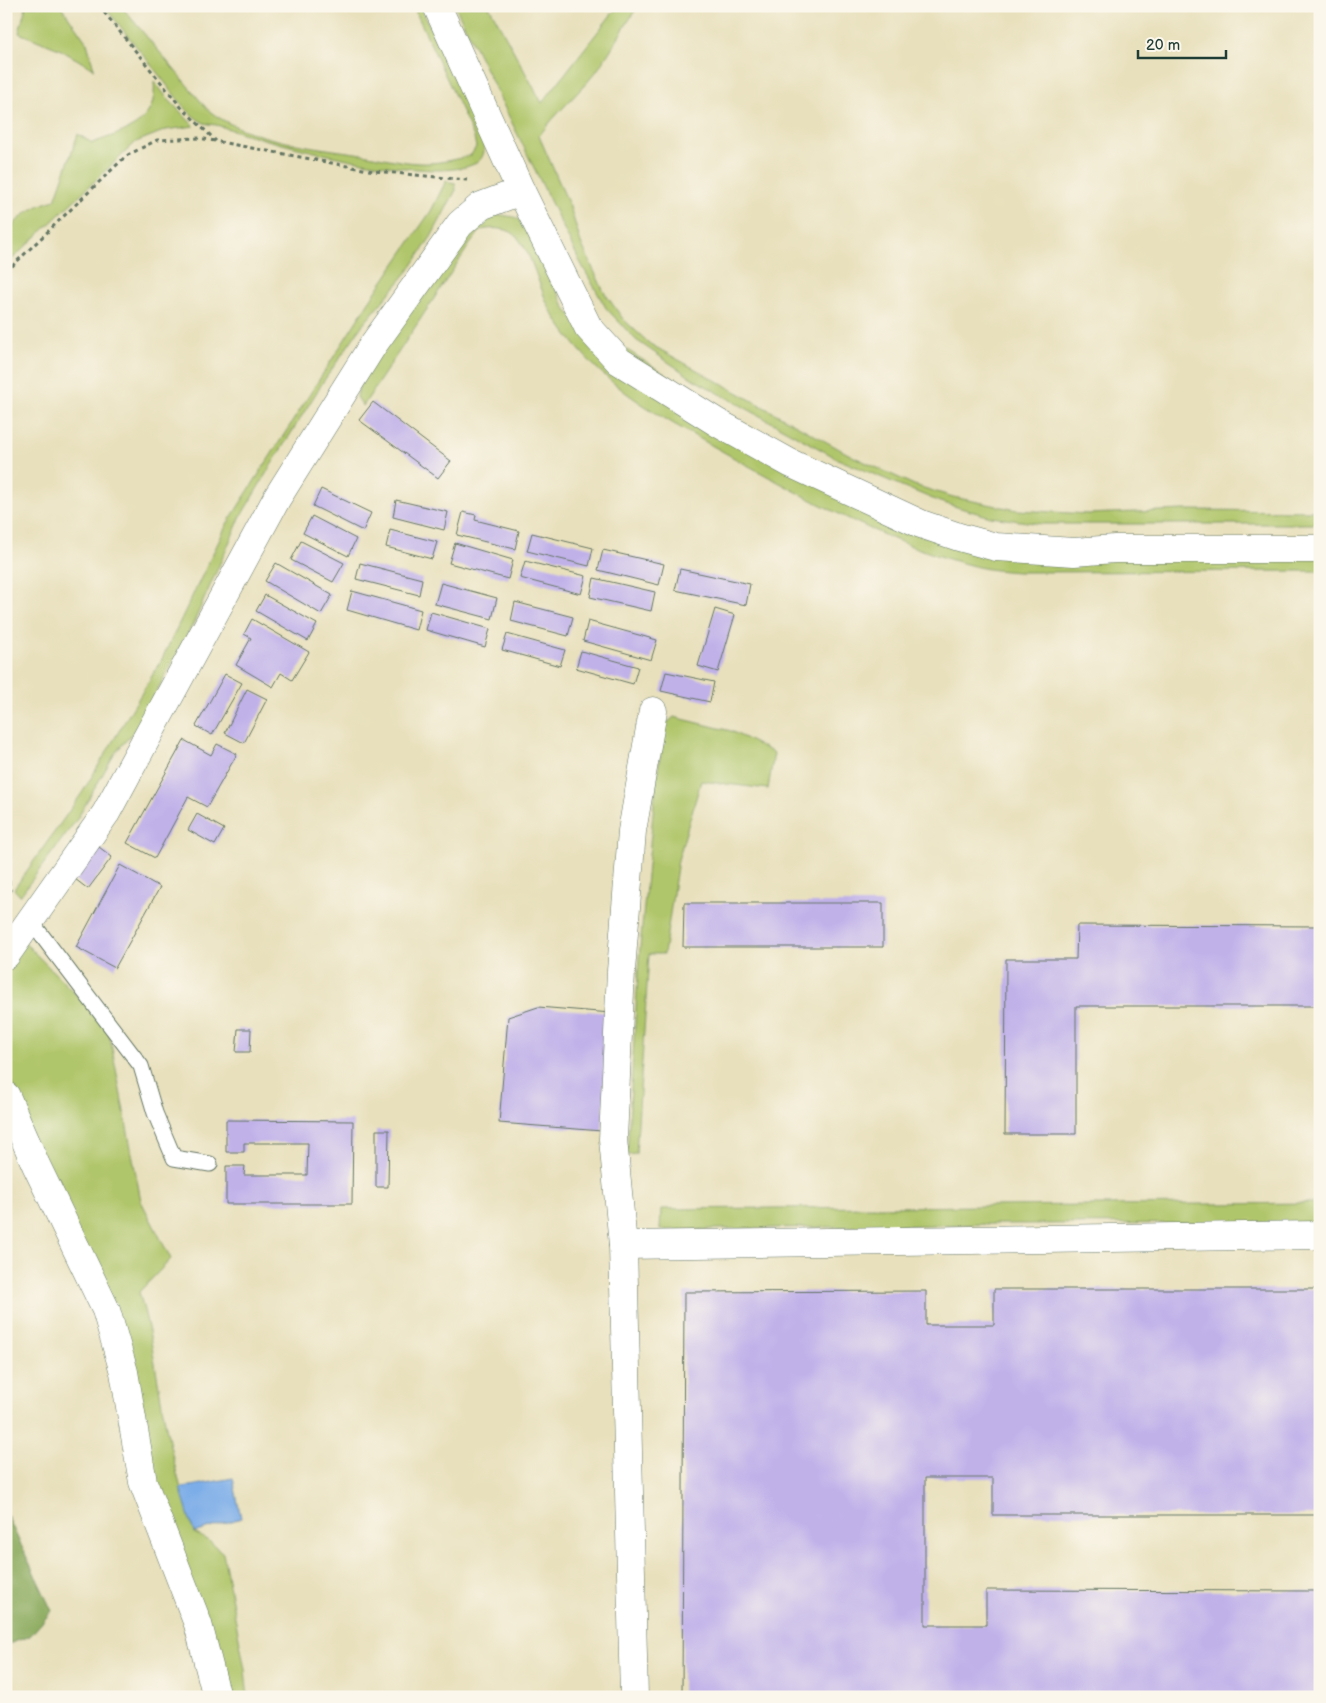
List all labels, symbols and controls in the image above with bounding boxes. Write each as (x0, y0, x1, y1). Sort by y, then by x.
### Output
scale bar (1138, 28, 1226, 60)
text: 20 m (1146, 36, 1180, 55)

